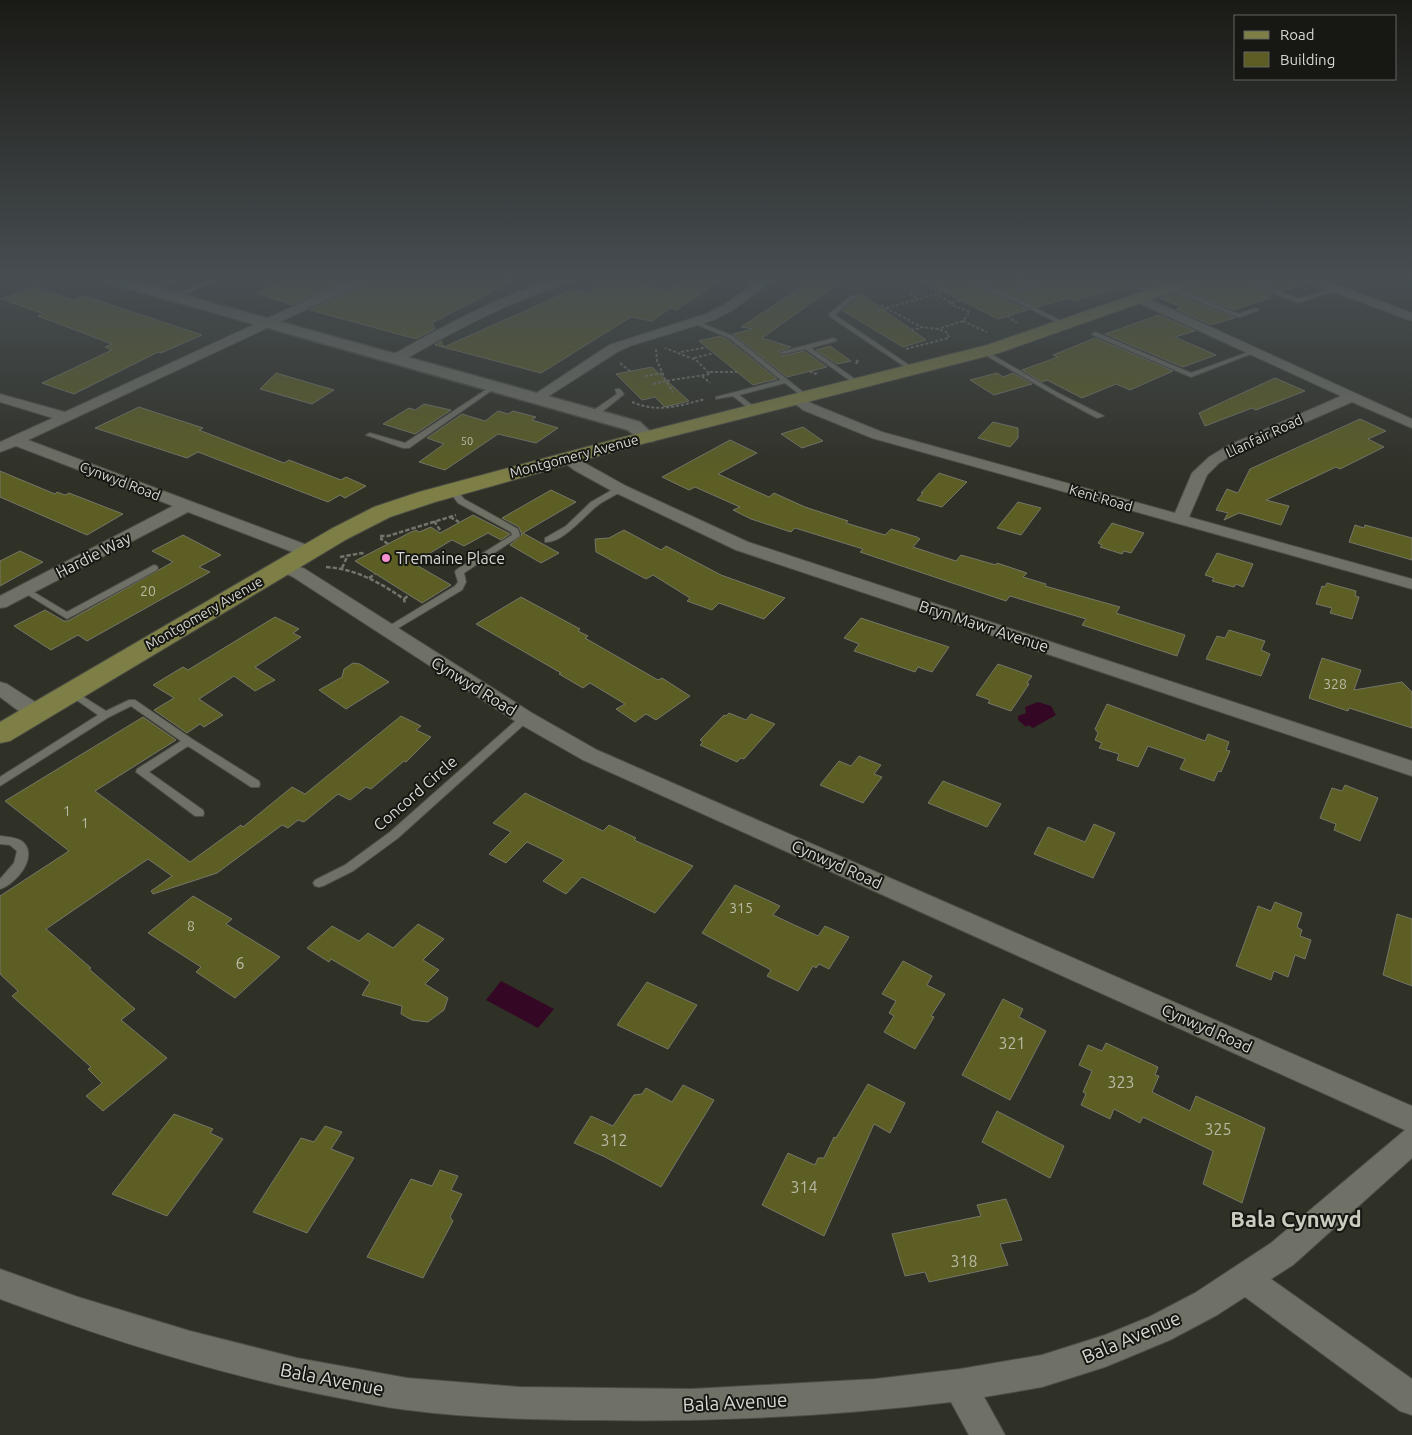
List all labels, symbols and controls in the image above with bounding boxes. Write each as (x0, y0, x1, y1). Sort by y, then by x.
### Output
legend (1234, 15, 1397, 80)
text: Road (1280, 26, 1315, 43)
text: Building (1280, 51, 1335, 68)
street label: Llanfair Road (1223, 411, 1305, 461)
street label: Montgomery Avenue (508, 431, 640, 481)
house number: 50 (461, 435, 473, 447)
street label: Cynwyd Road (78, 458, 162, 504)
street label: Kent Road (1068, 481, 1134, 515)
street label: Hardie Way (53, 528, 134, 582)
place label: Tremaine Place (396, 549, 505, 567)
marker: Tremaine Place (380, 552, 392, 564)
street label: Montgomery Avenue (143, 573, 265, 653)
house number: 20 (140, 583, 156, 599)
street label: Bryn Mawr Avenue (917, 597, 1051, 655)
street label: Cynwyd Road (428, 653, 520, 719)
house number: 328 (1323, 676, 1347, 692)
street label: Concord Circle (370, 752, 460, 834)
house number: 1 (63, 803, 71, 819)
house number: 1 (81, 815, 89, 831)
street label: Cynwyd Road (789, 836, 885, 892)
house number: 315 (729, 900, 753, 916)
house number: 8 (187, 918, 195, 934)
house number: 6 (235, 954, 245, 972)
street label: Cynwyd Road (1159, 1000, 1255, 1056)
house number: 321 (998, 1034, 1026, 1052)
house number: 323 (1107, 1073, 1135, 1091)
house number: 325 (1204, 1120, 1232, 1138)
house number: 312 (600, 1131, 628, 1149)
house number: 314 (790, 1178, 818, 1196)
district label: Bala Cynwyd (1230, 1206, 1362, 1231)
house number: 318 (950, 1252, 978, 1270)
street label: Bala Avenue (1078, 1306, 1184, 1368)
street label: Bala Avenue (278, 1358, 386, 1400)
street label: Bala Avenue (682, 1388, 788, 1416)

